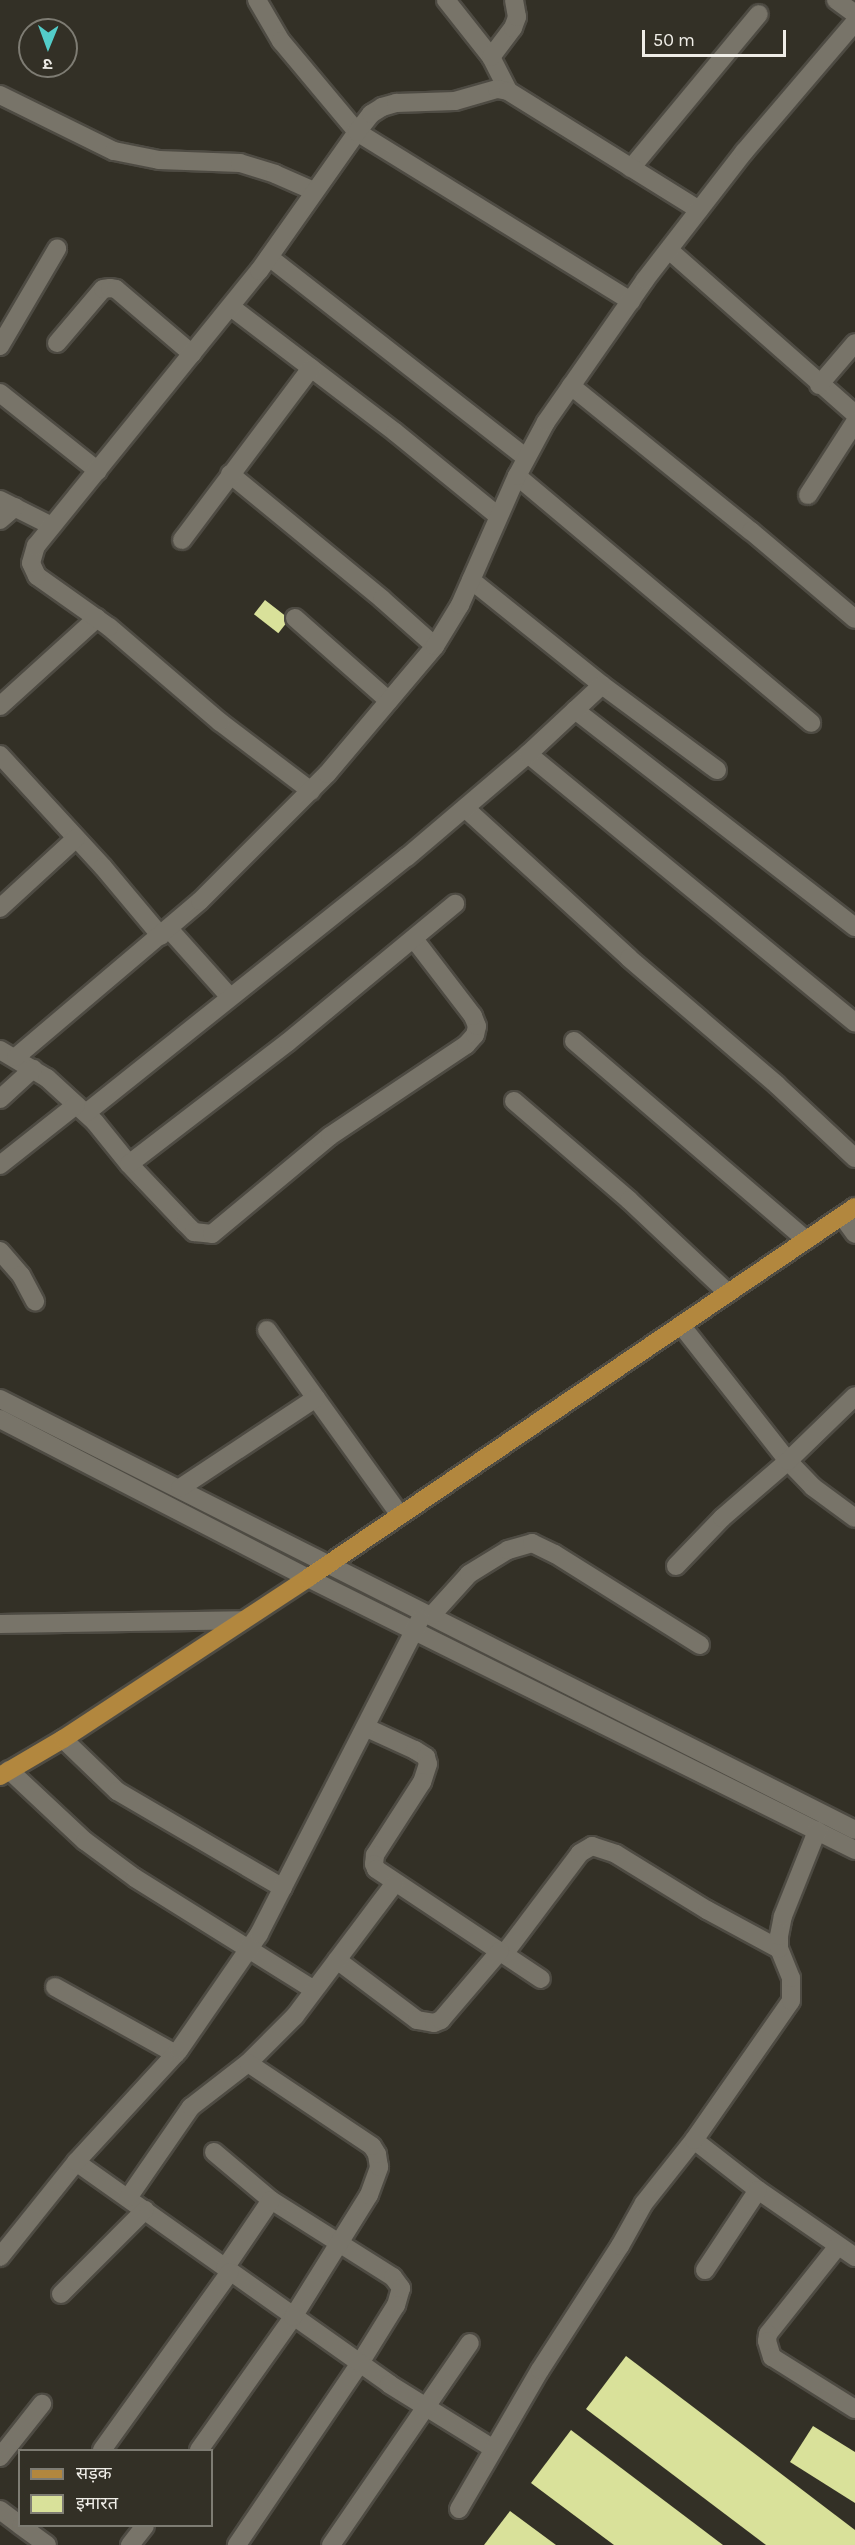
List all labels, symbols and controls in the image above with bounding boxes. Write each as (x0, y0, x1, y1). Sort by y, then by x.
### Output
north arrow (18, 18, 78, 78)
scale bar (645, 18, 789, 56)
text: 50 m (653, 29, 695, 51)
text: उ (43, 55, 53, 74)
legend (18, 2449, 213, 2527)
text: सड़क (76, 2462, 112, 2484)
text: इमारत (76, 2492, 118, 2514)

